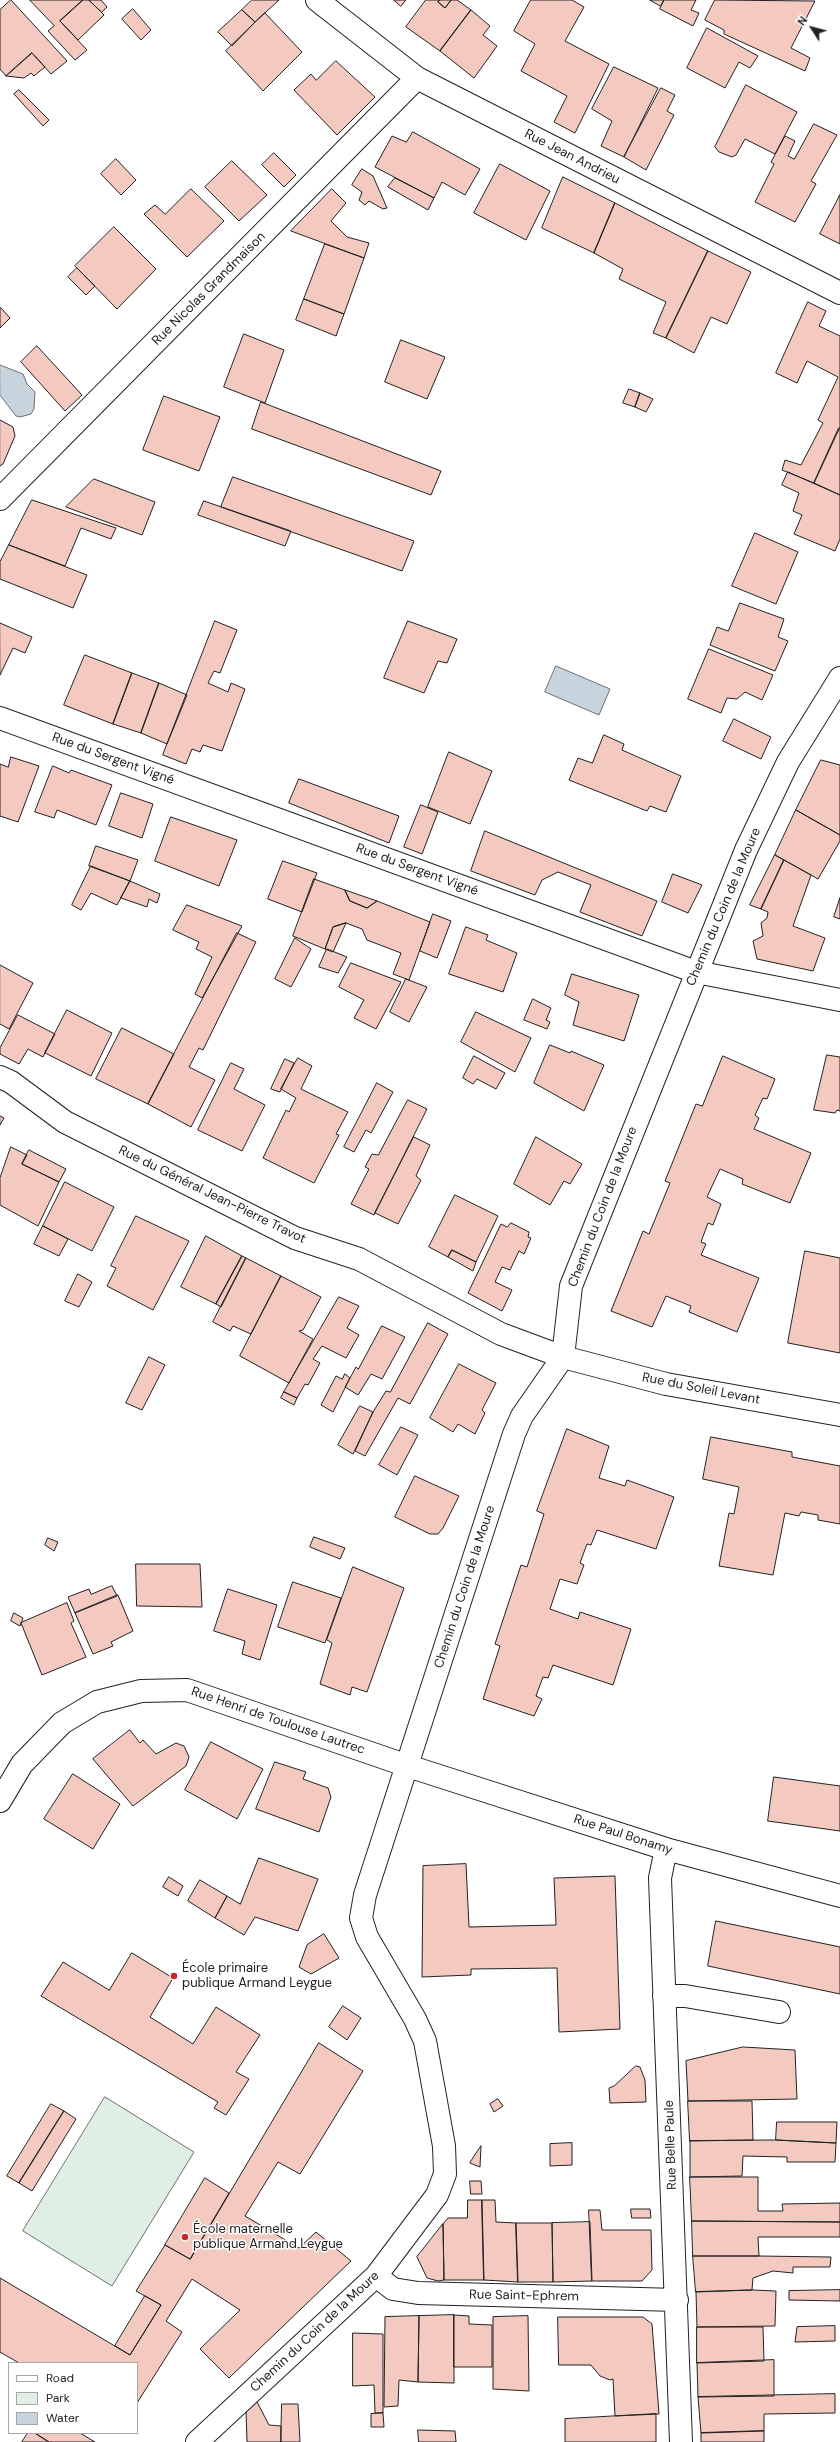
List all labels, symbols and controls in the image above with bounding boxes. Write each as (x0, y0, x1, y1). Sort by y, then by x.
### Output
north arrow (792, 8, 832, 48)
text: N (794, 14, 810, 28)
street label: Rue Jean Andrieu (522, 126, 622, 188)
street label: Rue Nicolas Grandmaison (149, 229, 269, 349)
street label: Rue du Sergent Vigné (50, 730, 176, 788)
street label: Chemin du Coin de la Moure (684, 826, 764, 988)
street label: Rue du Sergent Vigné (354, 841, 480, 899)
street label: Chemin du Coin de la Moure (565, 1125, 641, 1289)
street label: Rue du Général Jean-Pierre Travot (116, 1143, 308, 1247)
street label: Rue du Soleil Levant (641, 1370, 761, 1408)
street label: Chemin du Coin de la Moure (431, 1504, 499, 1670)
street label: Rue Henri de Toulouse Lautrec (189, 1684, 367, 1758)
street label: Rue Paul Bonamy (572, 1812, 674, 1858)
place label: École primaire publique Armand Leygue (182, 1961, 332, 1992)
marker: École primaire publique Armand Leygue (169, 1971, 179, 1981)
street label: Rue Belle Paule (662, 2100, 680, 2190)
place label: École maternelle publique Armand Leygue (193, 2222, 343, 2253)
marker: École maternelle publique Armand Leygue (180, 2232, 190, 2242)
street label: Chemin du Coin de la Moure (247, 2268, 383, 2396)
street label: Rue Saint-Ephrem (469, 2287, 579, 2305)
legend (8, 2362, 138, 2434)
text: Road (46, 2370, 74, 2386)
text: Park (46, 2390, 70, 2406)
text: Water (46, 2410, 79, 2426)

